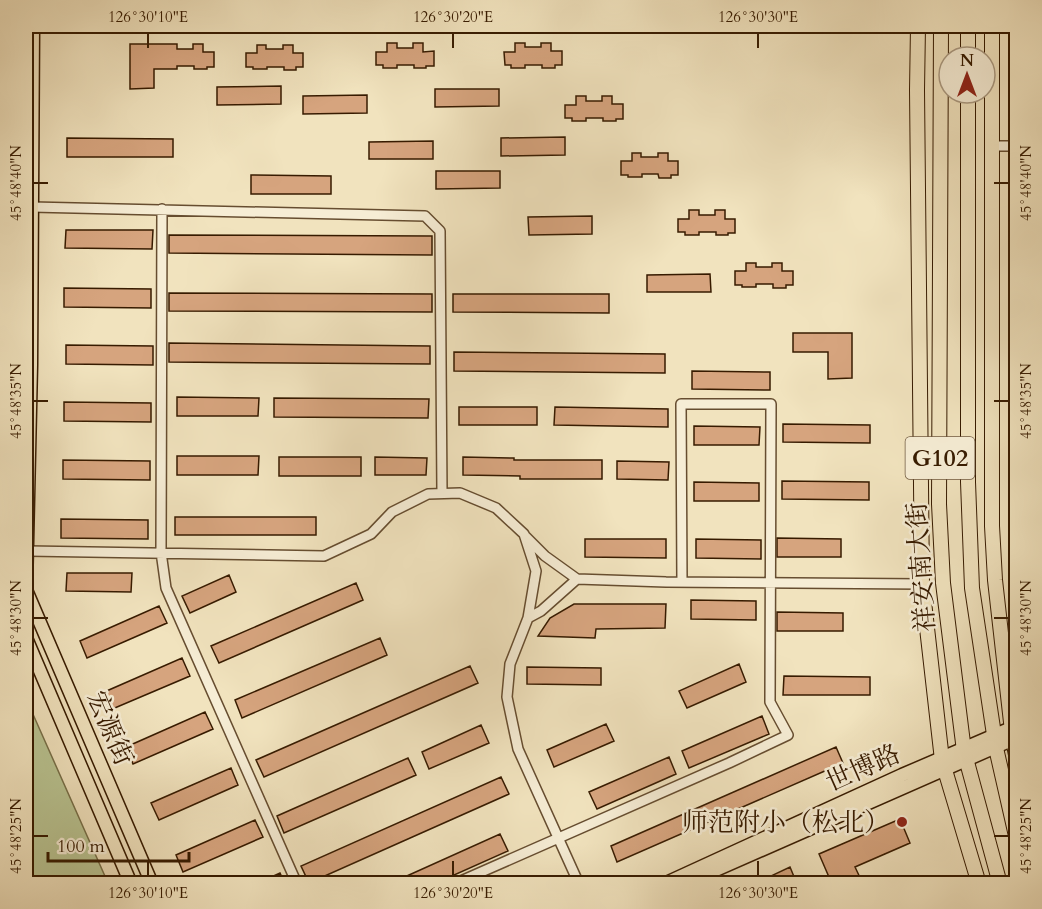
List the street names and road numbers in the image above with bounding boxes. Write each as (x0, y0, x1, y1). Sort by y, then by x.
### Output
road number: G102 (906, 437, 974, 479)
street label: 祥安南大街 (899, 501, 943, 633)
street label: 宏源街 (79, 685, 141, 771)
street label: 世博路 (820, 736, 906, 800)

